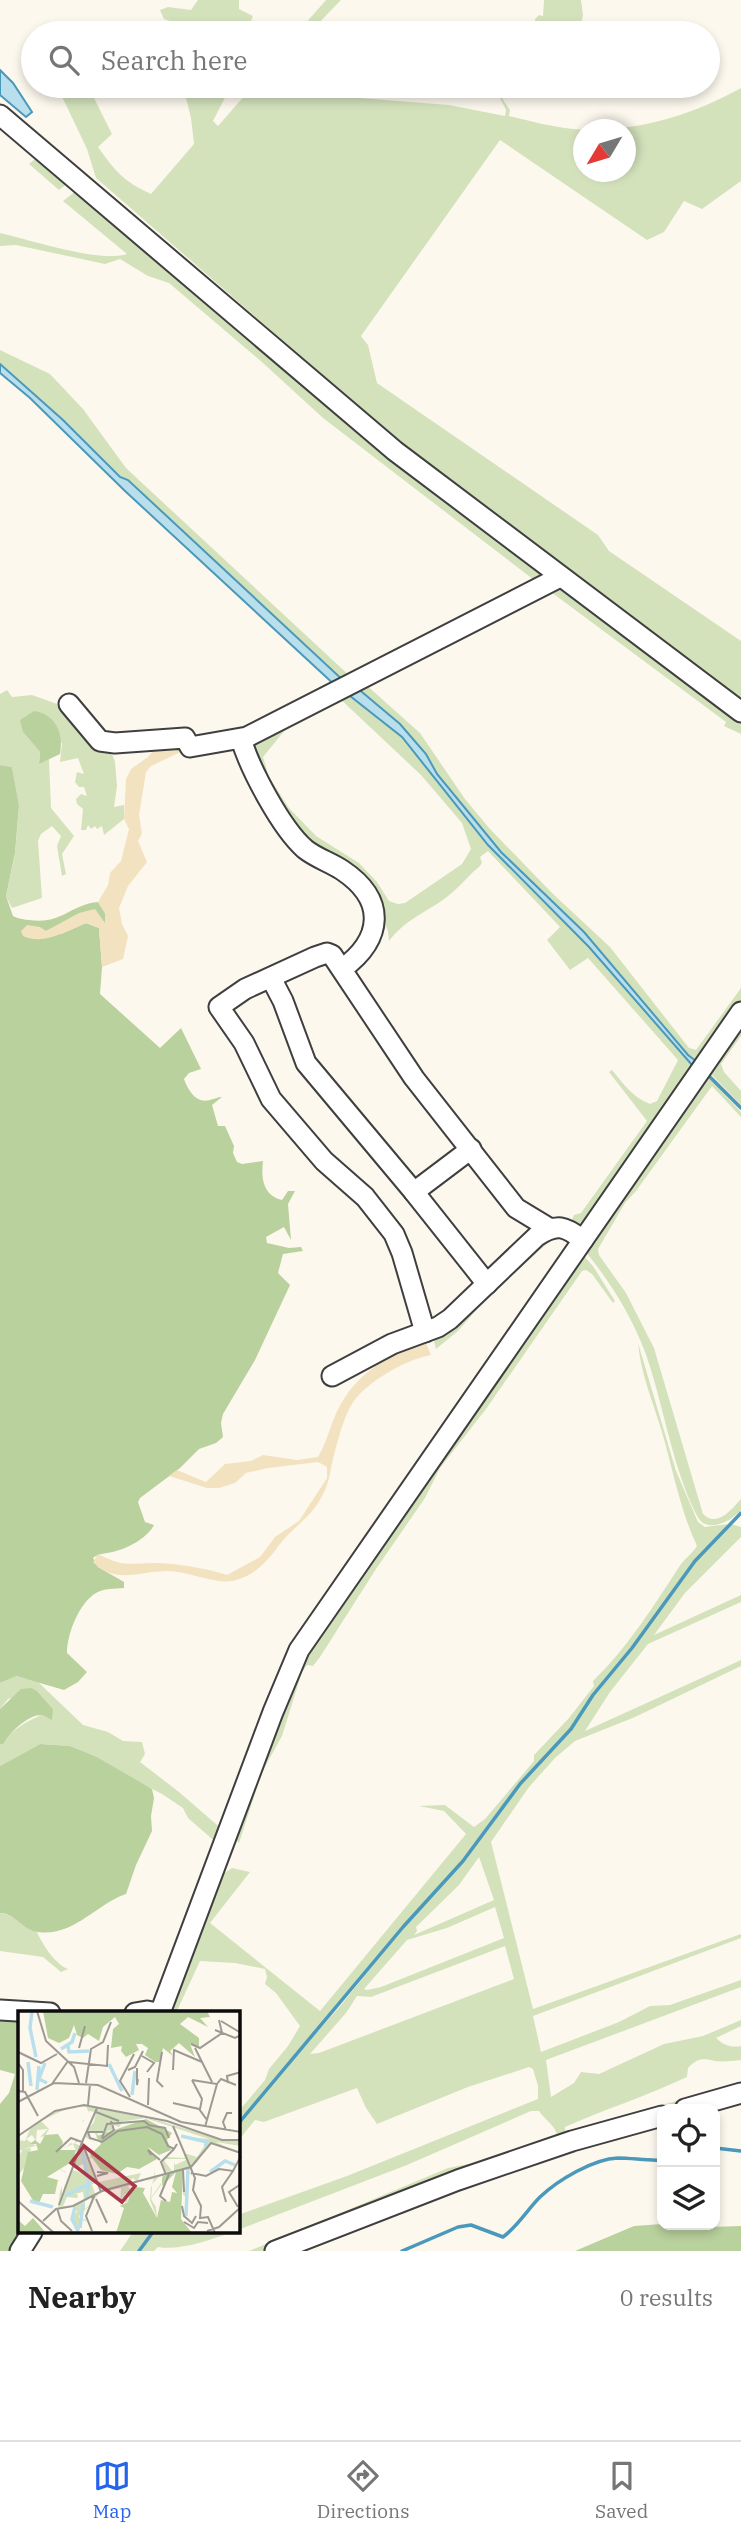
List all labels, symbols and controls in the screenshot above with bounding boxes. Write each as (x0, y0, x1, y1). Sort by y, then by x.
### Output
search box (21, 21, 720, 98)
icon: search (45, 41, 83, 79)
text: Search here (101, 43, 247, 77)
north arrow (573, 119, 636, 182)
inset map (18, 2011, 240, 2234)
map controls (657, 2104, 720, 2230)
button: locate (657, 2104, 720, 2167)
button: layers (657, 2167, 720, 2230)
text: Nearby (28, 2277, 136, 2316)
text: 0 results (620, 2282, 713, 2312)
tab: Map (93, 2457, 131, 2523)
tab: Directions (317, 2457, 410, 2523)
tab: Saved (595, 2457, 648, 2523)

